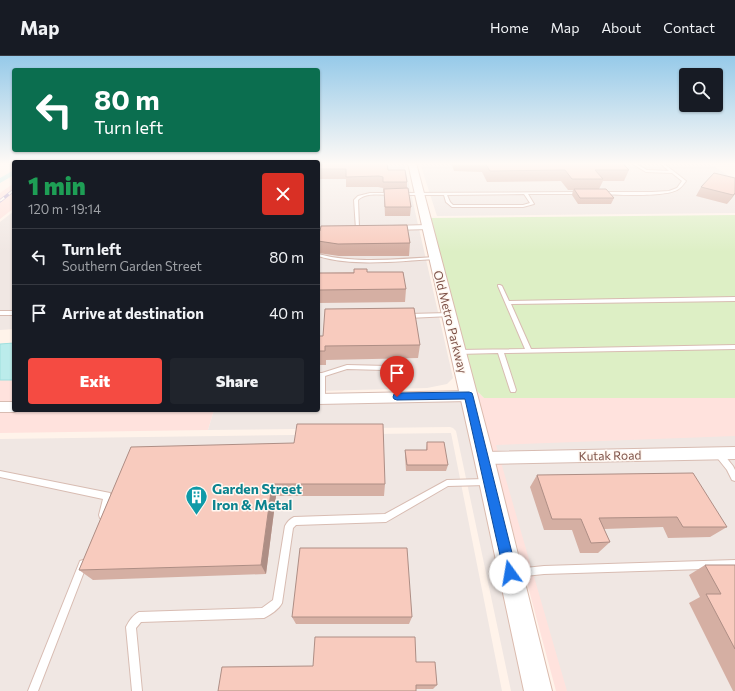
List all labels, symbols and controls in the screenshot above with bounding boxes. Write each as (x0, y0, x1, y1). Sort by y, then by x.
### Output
text: Map (20, 16, 59, 39)
text: Home (490, 19, 529, 36)
text: Map (551, 19, 579, 36)
text: About (601, 19, 641, 36)
text: Contact (663, 19, 715, 36)
map controls (679, 68, 723, 112)
button: search (679, 68, 723, 112)
text: 80 m (94, 82, 160, 116)
icon: left (28, 84, 80, 136)
text: Turn left (94, 116, 163, 138)
text: 1 min (28, 171, 86, 200)
button: close (262, 173, 304, 215)
text: 120 m · 19:14 (28, 201, 101, 217)
text: Turn left (62, 240, 121, 258)
icon: left (28, 246, 50, 268)
text: 80 m (269, 248, 304, 266)
text: Southern Garden Street (62, 258, 202, 274)
street label: Old Metro Parkway (431, 269, 471, 375)
icon: arrive (28, 302, 50, 324)
text: Arrive at destination (62, 304, 204, 322)
text: 40 m (269, 304, 304, 322)
pin (380, 356, 414, 397)
button: Exit (28, 358, 162, 404)
button: Share (170, 358, 304, 404)
icon: arrive (386, 362, 408, 384)
street label: Kutak Road (579, 447, 641, 463)
place label: Garden Street Iron & Metal (212, 480, 302, 513)
building icon: Garden Street Iron & Metal (183, 484, 209, 517)
position arrow (489, 552, 531, 594)

